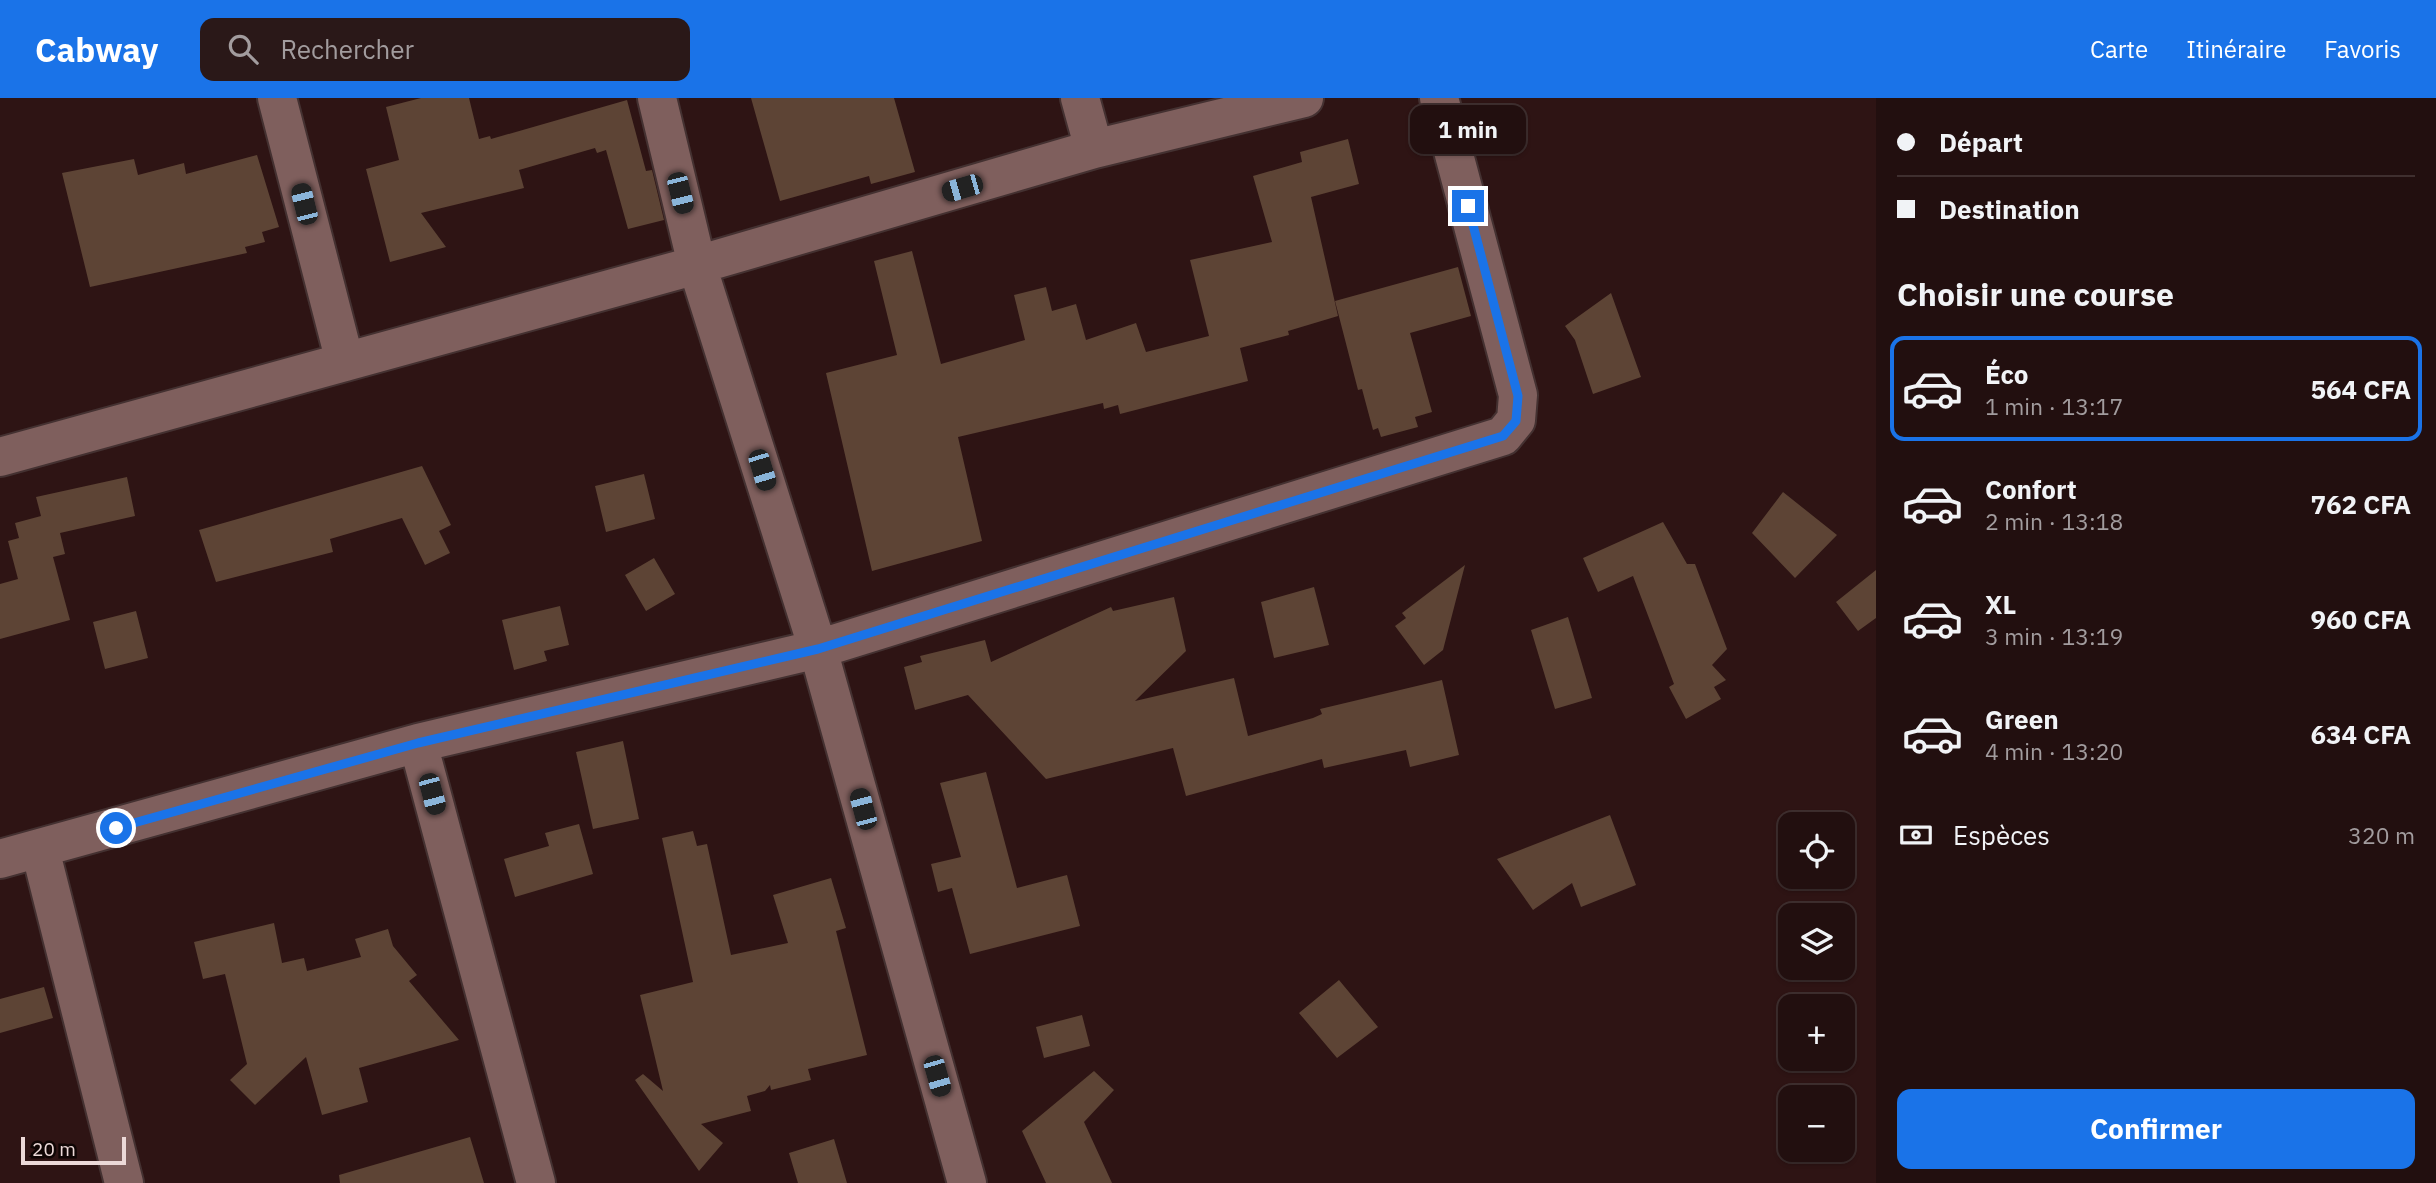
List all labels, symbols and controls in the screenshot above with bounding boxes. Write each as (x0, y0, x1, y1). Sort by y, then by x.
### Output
search box (200, 18, 690, 81)
text: Cabway (35, 28, 158, 71)
icon: search (224, 30, 262, 68)
text: Rechercher (280, 32, 414, 66)
text: Carte (2090, 33, 2148, 65)
text: Itinéraire (2186, 33, 2286, 65)
text: Favoris (2324, 33, 2401, 65)
callout: 1 min (1410, 105, 1526, 154)
text: 1 min (1438, 114, 1498, 144)
text: Départ (1939, 125, 2023, 159)
car (665, 170, 696, 216)
car (939, 172, 986, 204)
car (289, 181, 320, 227)
route end (1452, 190, 1484, 222)
text: Destination (1939, 192, 2080, 226)
text: Choisir une course (1897, 273, 2174, 315)
icon: car (1901, 357, 1964, 420)
text: Éco (1985, 357, 2029, 391)
text: 564 CFA (2310, 372, 2411, 406)
text: 1 min · 13:17 (1985, 391, 2123, 421)
car (746, 447, 779, 493)
icon: car (1901, 472, 1964, 535)
text: Confort (1985, 472, 2077, 506)
text: 762 CFA (2310, 487, 2411, 521)
text: 2 min · 13:18 (1985, 506, 2123, 536)
icon: car (1901, 587, 1964, 650)
text: XL (1985, 587, 2016, 621)
text: 960 CFA (2310, 602, 2411, 636)
text: 3 min · 13:19 (1985, 621, 2123, 651)
icon: car (1901, 702, 1964, 765)
text: Green (1985, 702, 2059, 736)
text: 634 CFA (2310, 717, 2411, 751)
text: 4 min · 13:20 (1985, 736, 2123, 766)
car (417, 771, 448, 817)
car (848, 786, 879, 832)
route start (100, 812, 132, 844)
map controls (1778, 812, 1855, 1162)
button: locate (1778, 812, 1855, 889)
icon: cash (1897, 816, 1935, 854)
text: Espèces (1953, 818, 2050, 852)
text: 320 m (2348, 820, 2415, 850)
button: layers (1778, 903, 1855, 980)
button: + (1778, 994, 1855, 1071)
car (922, 1053, 953, 1099)
button: − (1778, 1085, 1855, 1162)
button: Confirmer (1897, 1089, 2415, 1169)
scale bar (21, 1134, 126, 1166)
text: 20 m (32, 1137, 76, 1161)

